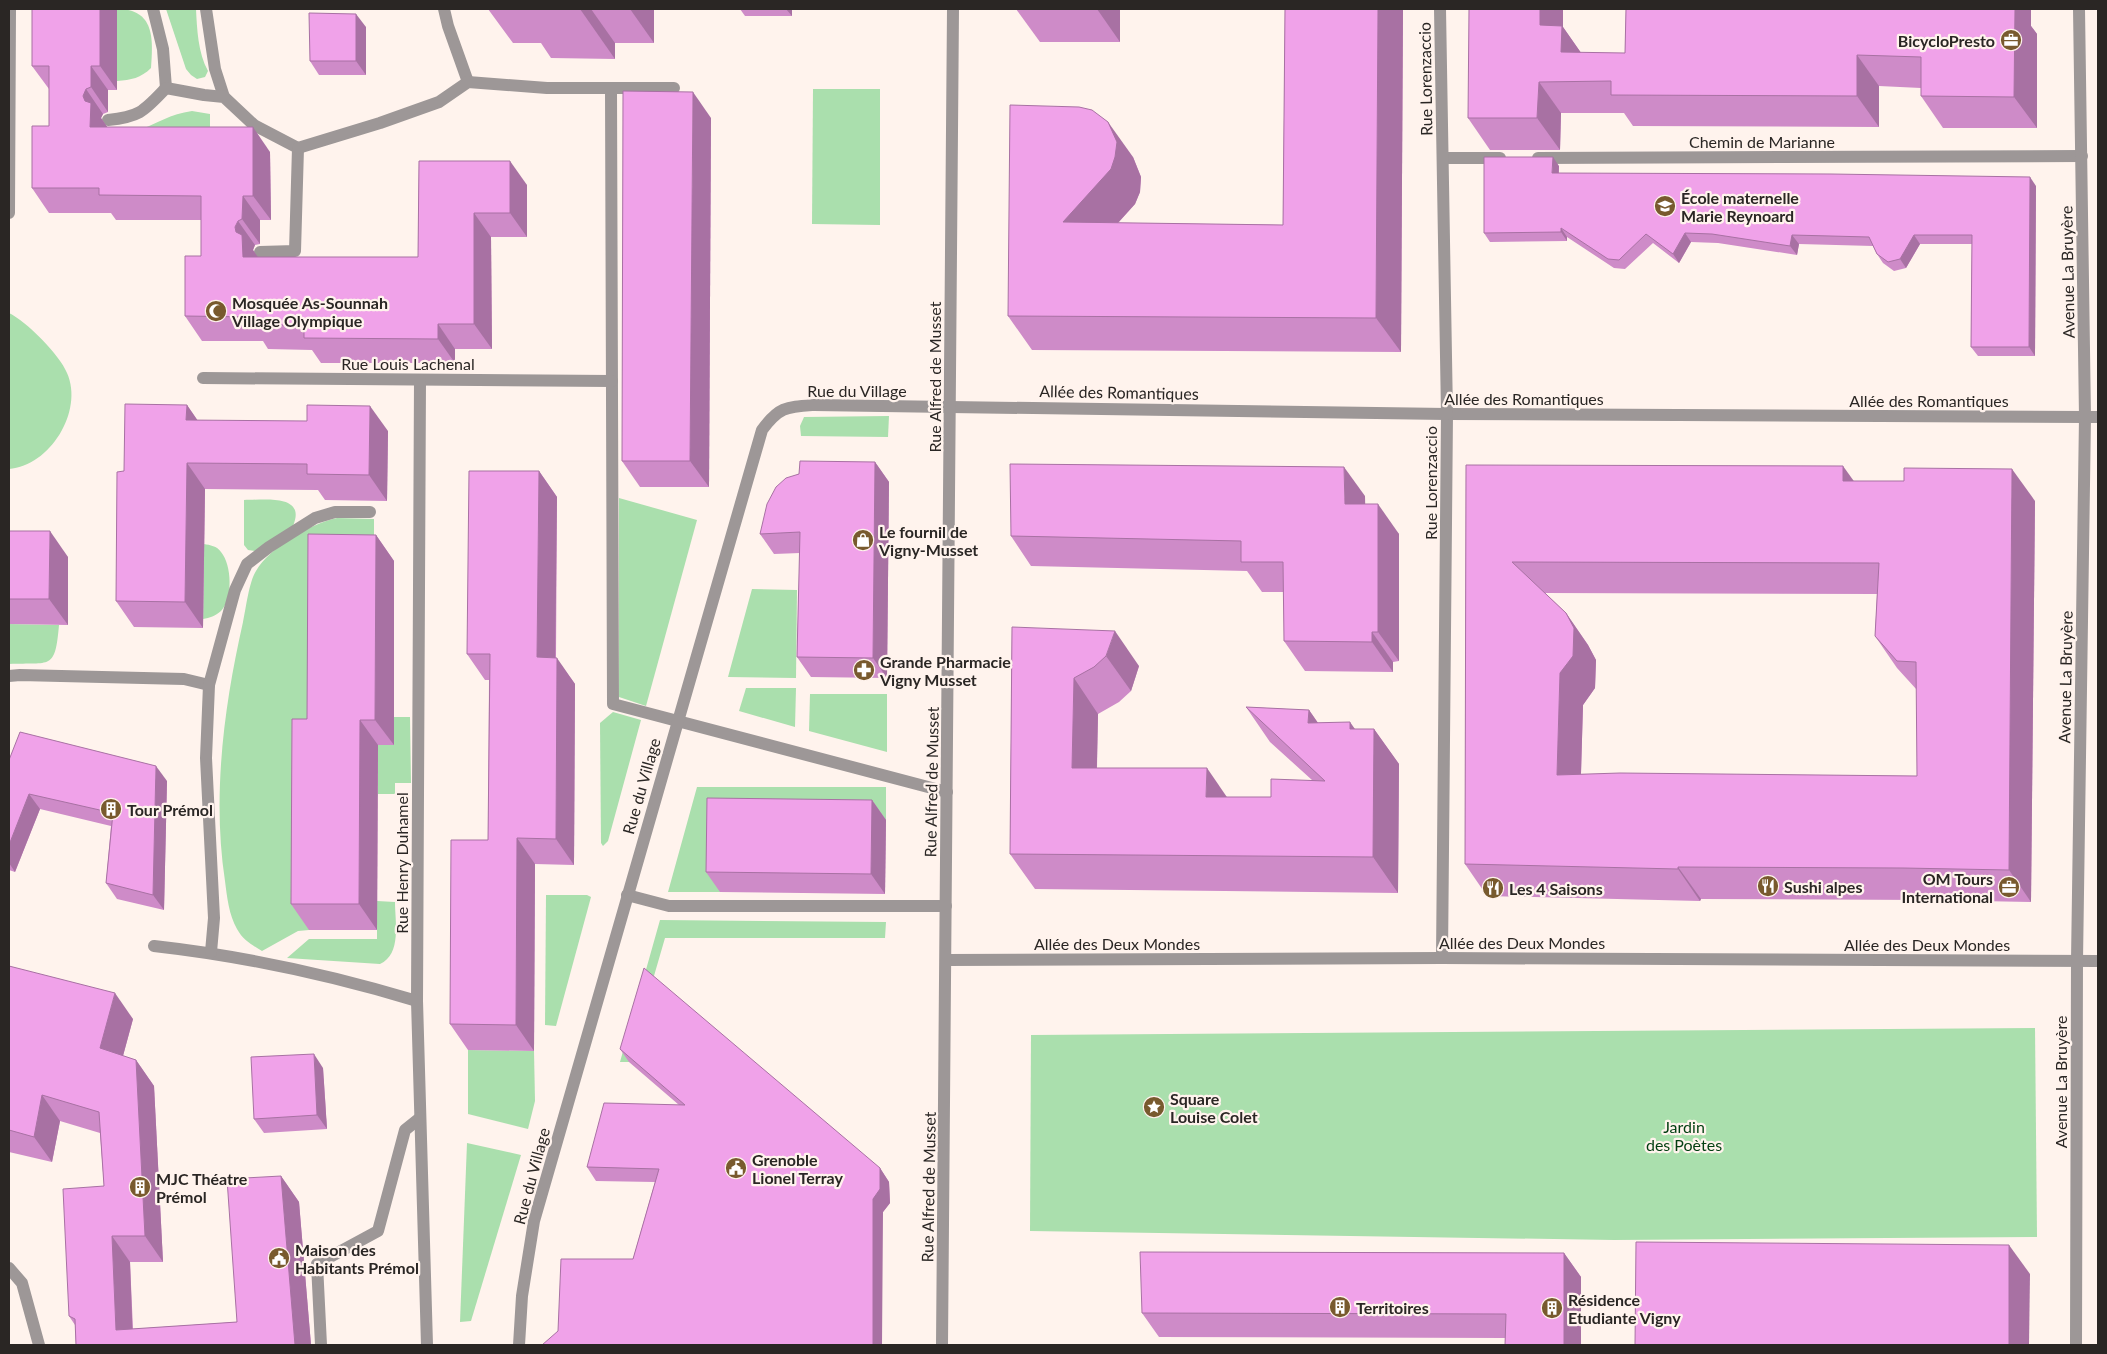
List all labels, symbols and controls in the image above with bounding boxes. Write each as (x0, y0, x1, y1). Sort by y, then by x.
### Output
street label: Rue Lorenzaccio (1415, 22, 1435, 136)
office icon: BicycloPresto (1999, 28, 2023, 52)
place label: BicycloPresto (1898, 31, 1995, 50)
street label: Chemin de Marianne (1689, 132, 1835, 151)
place label: École maternelle Marie Reynoard (1681, 188, 1799, 225)
school or university icon: École maternelle Marie Reynoard (1653, 194, 1677, 218)
street label: Avenue La Bruyère (2056, 206, 2078, 338)
place label: Mosquée As-Sounnah Village Olympique (231, 293, 388, 330)
mosque icon: Mosquée As-Sounnah Village Olympique (204, 299, 228, 323)
street label: Rue Alfred de Musset (925, 301, 944, 452)
street label: Rue Louis Lachenal (341, 354, 475, 373)
street label: Rue du Village (807, 381, 907, 400)
street label: Allée des Romantiques (1039, 381, 1199, 403)
street label: Allée des Romantiques (1444, 389, 1604, 408)
street label: Allée des Romantiques (1849, 391, 2009, 410)
street label: Rue Lorenzaccio (1421, 426, 1440, 540)
place label: Le fournil de Vigny-Musset (878, 522, 978, 559)
shop icon: Le fournil de Vigny-Musset (851, 528, 875, 552)
street label: Avenue La Bruyère (2054, 611, 2076, 743)
place label: Grande Pharmacie Vigny Musset (879, 652, 1011, 689)
pharmacy icon: Grande Pharmacie Vigny Musset (852, 658, 876, 682)
street label: Rue Alfred de Musset (920, 706, 942, 858)
street label: Rue du Village (618, 736, 664, 836)
street label: Rue Henry Duhamel (392, 792, 411, 934)
building icon: Tour Prémol (99, 797, 123, 821)
place label: Tour Prémol (127, 800, 213, 819)
place label: OM Tours International (1901, 869, 1993, 906)
restaurant icon: Sushi alpes (1756, 874, 1780, 898)
office icon: OM Tours International (1997, 875, 2021, 899)
restaurant icon: Les 4 Saisons (1481, 876, 1505, 900)
place label: Sushi alpes (1784, 877, 1862, 896)
place label: Les 4 Saisons (1509, 879, 1603, 898)
street label: Allée des Deux Mondes (1439, 933, 1605, 952)
street label: Allée des Deux Mondes (1034, 934, 1200, 953)
street label: Allée des Deux Mondes (1844, 935, 2010, 954)
street label: Avenue La Bruyère (2051, 1016, 2070, 1148)
place label: Square Louise Colet (1170, 1089, 1258, 1126)
place icon: Square Louise Colet (1142, 1095, 1166, 1119)
street label: Rue Alfred de Musset (917, 1111, 939, 1263)
park label: Jardin des Poètes (1646, 1117, 1722, 1154)
street label: Rue du Village (509, 1126, 553, 1226)
place label: Grenoble Lionel Terray (752, 1150, 843, 1187)
public building icon: Grenoble Lionel Terray (724, 1156, 748, 1180)
place label: MJC Théatre Prémol (156, 1169, 248, 1206)
building icon: MJC Théatre Prémol (128, 1175, 152, 1199)
place label: Maison des Habitants Prémol (295, 1240, 419, 1277)
public building icon: Maison des Habitants Prémol (267, 1246, 291, 1270)
place label: Résidence Etudiante Vigny (1568, 1290, 1681, 1327)
building icon: Territoires (1328, 1295, 1352, 1319)
building icon: Résidence Etudiante Vigny (1540, 1296, 1564, 1320)
place label: Territoires (1356, 1298, 1429, 1317)

